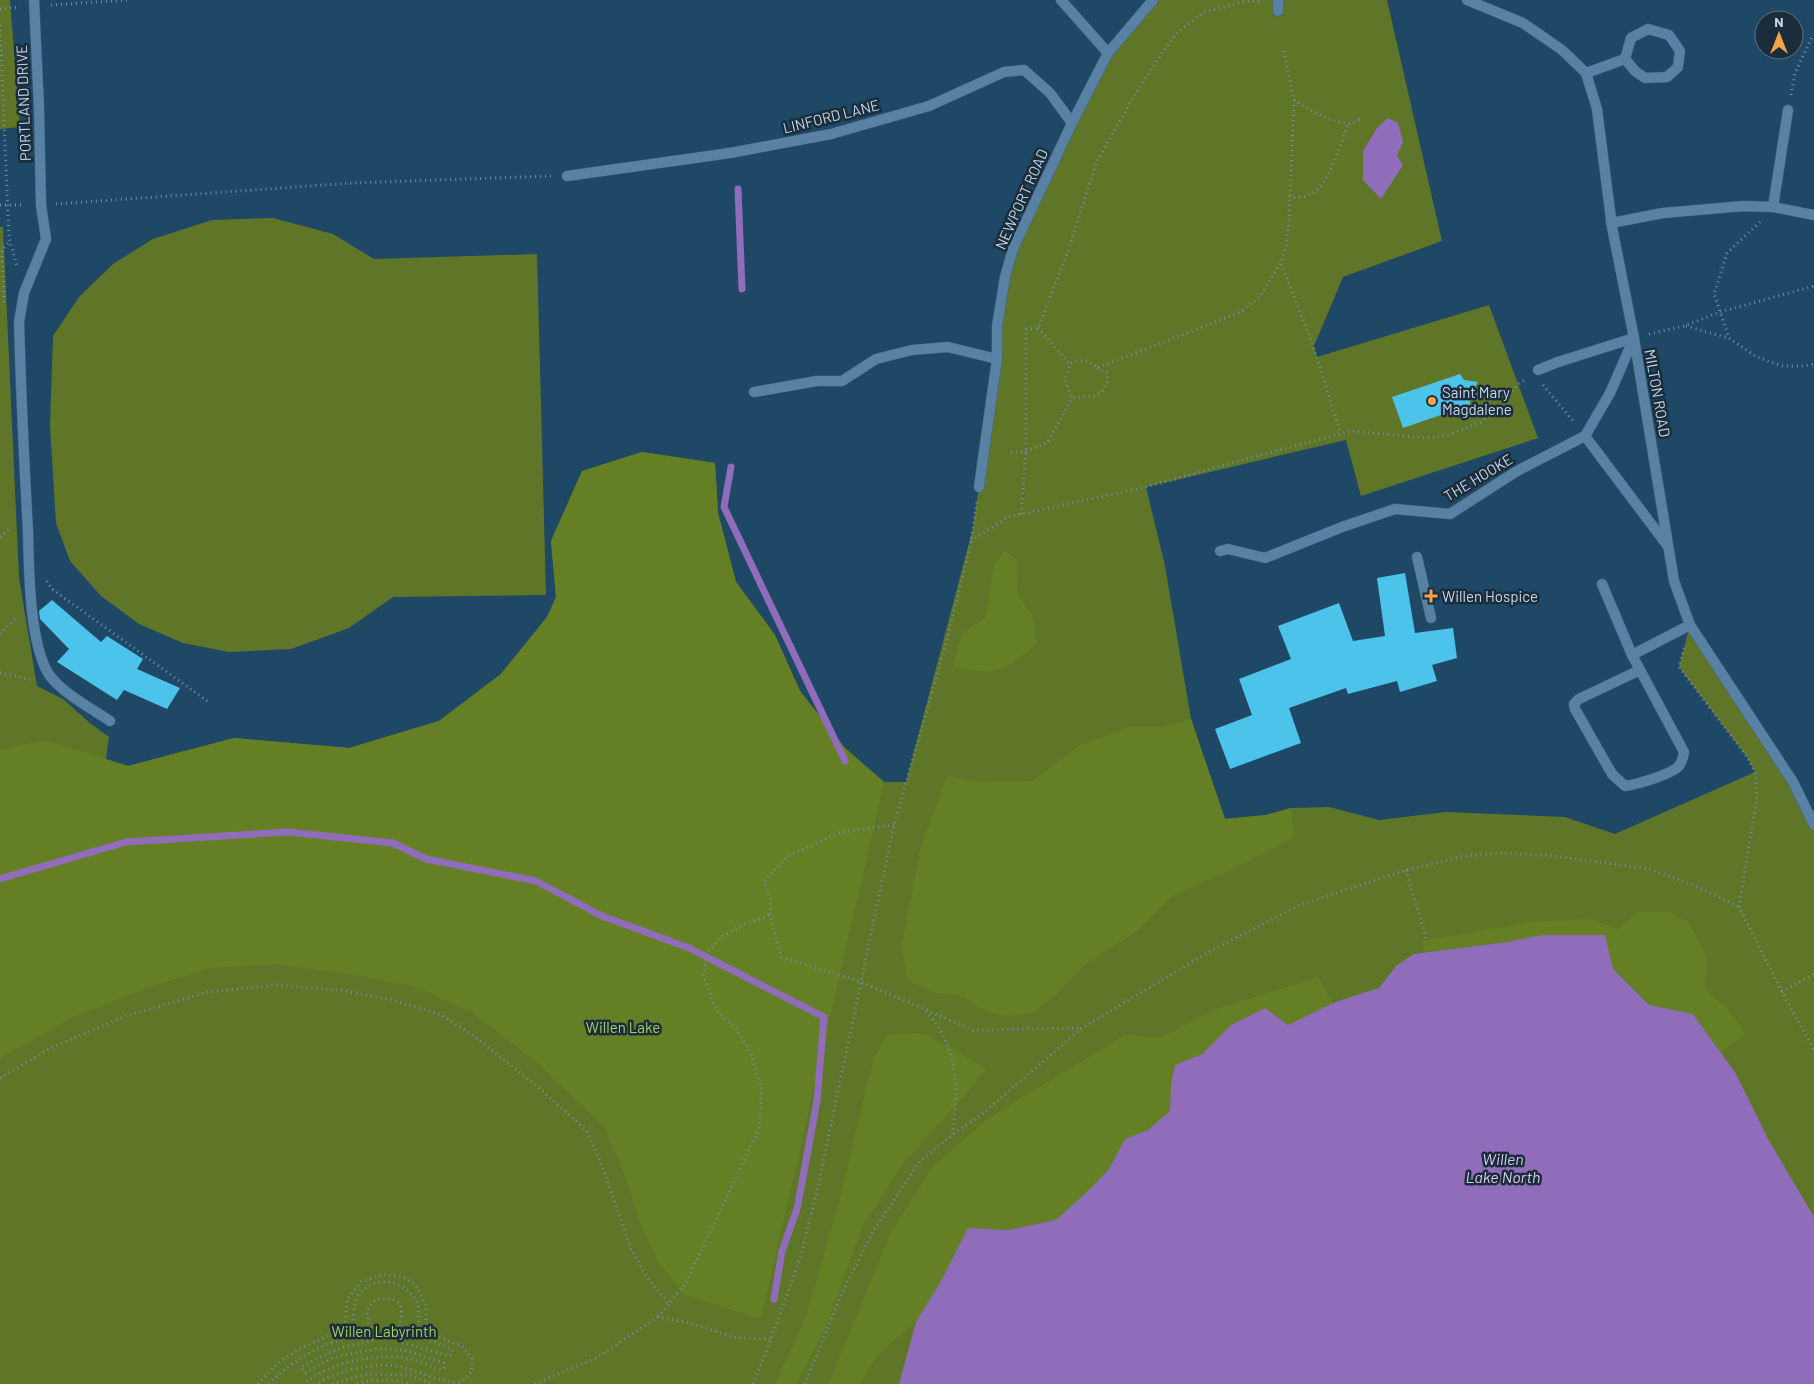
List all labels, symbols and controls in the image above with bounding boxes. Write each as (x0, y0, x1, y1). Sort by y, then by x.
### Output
north arrow (1754, 10, 1804, 60)
text: N (1774, 13, 1784, 30)
street label: PORTLAND DRIVE (12, 45, 34, 161)
street label: LINFORD LANE (781, 95, 881, 137)
street label: NEWPORT ROAD (991, 146, 1051, 252)
street label: MILTON ROAD (1641, 348, 1675, 438)
place label: Saint Mary Magdalene (1442, 383, 1512, 418)
marker: Saint Mary Magdalene (1426, 395, 1438, 407)
street label: THE HOOKE (1440, 449, 1516, 505)
place label: Willen Hospice (1442, 587, 1538, 605)
marker: Willen Hospice (1424, 589, 1438, 603)
park label: Willen Lake (586, 1018, 660, 1036)
water label: Willen Lake North (1466, 1149, 1541, 1186)
park label: Willen Labyrinth (331, 1322, 437, 1340)

